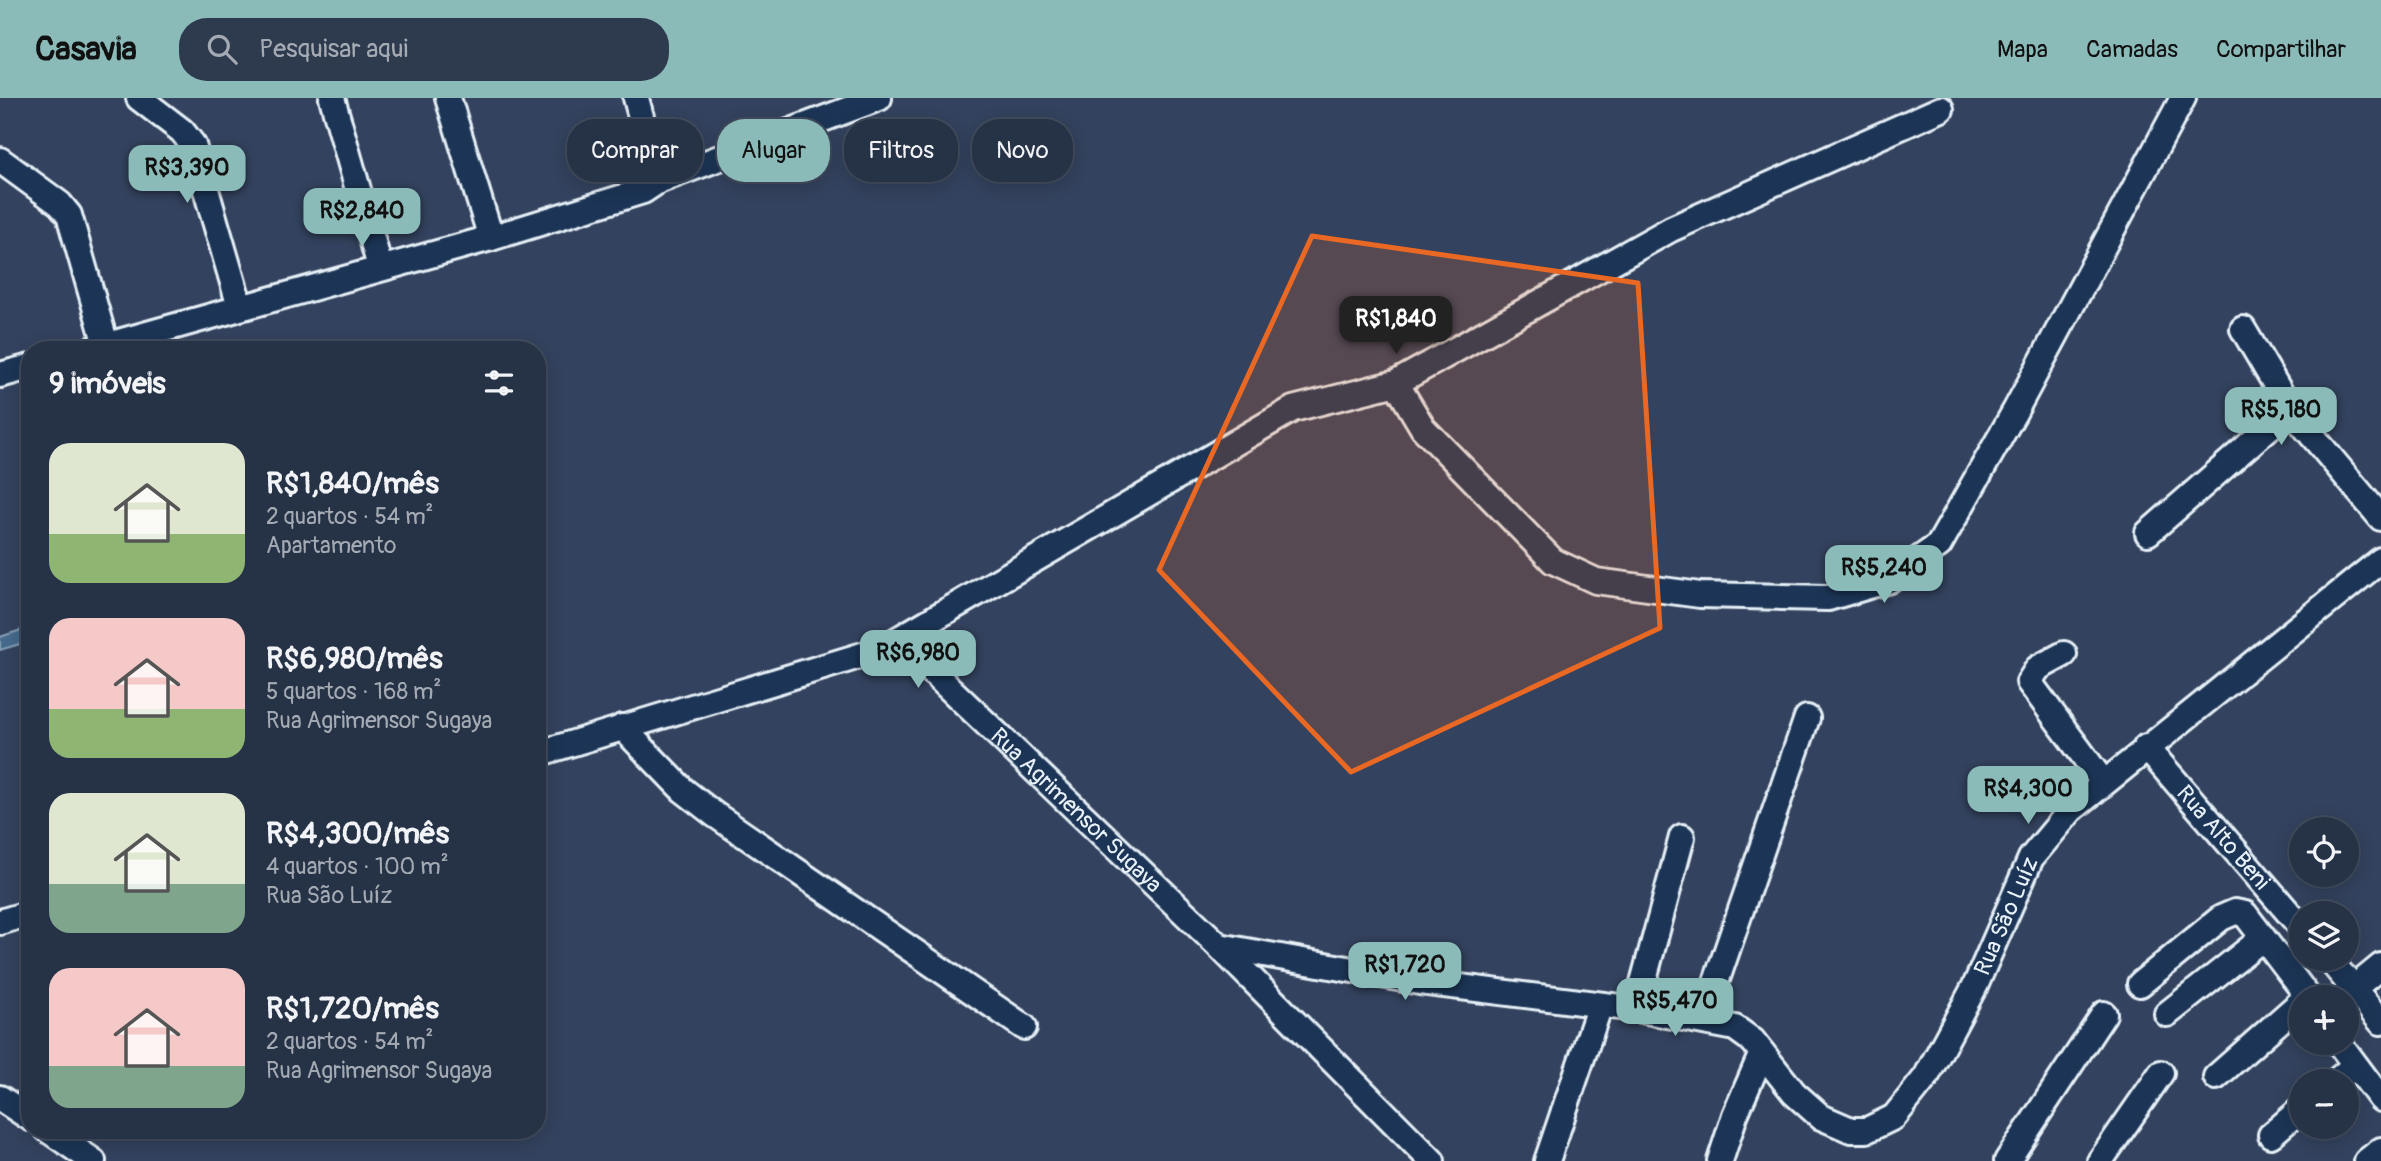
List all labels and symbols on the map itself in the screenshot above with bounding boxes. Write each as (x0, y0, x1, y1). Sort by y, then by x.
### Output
pin: R$3,390 (122, 146, 252, 205)
pin: R$2,840 (297, 188, 427, 248)
pin: R$1,840 (1331, 296, 1461, 356)
pin: R$5,180 (2216, 388, 2346, 447)
pin: R$5,240 (1819, 546, 1949, 605)
pin: R$6,980 (853, 630, 983, 690)
street label: Rua Agrimensor Sugaya (985, 721, 1168, 899)
pin: R$4,300 (1963, 766, 2093, 826)
street label: Rua Alto Beni (2171, 779, 2277, 895)
street label: Rua São Luíz (1967, 852, 2044, 980)
pin: R$1,720 (1340, 942, 1470, 1002)
pin: R$5,470 (1610, 978, 1740, 1038)

